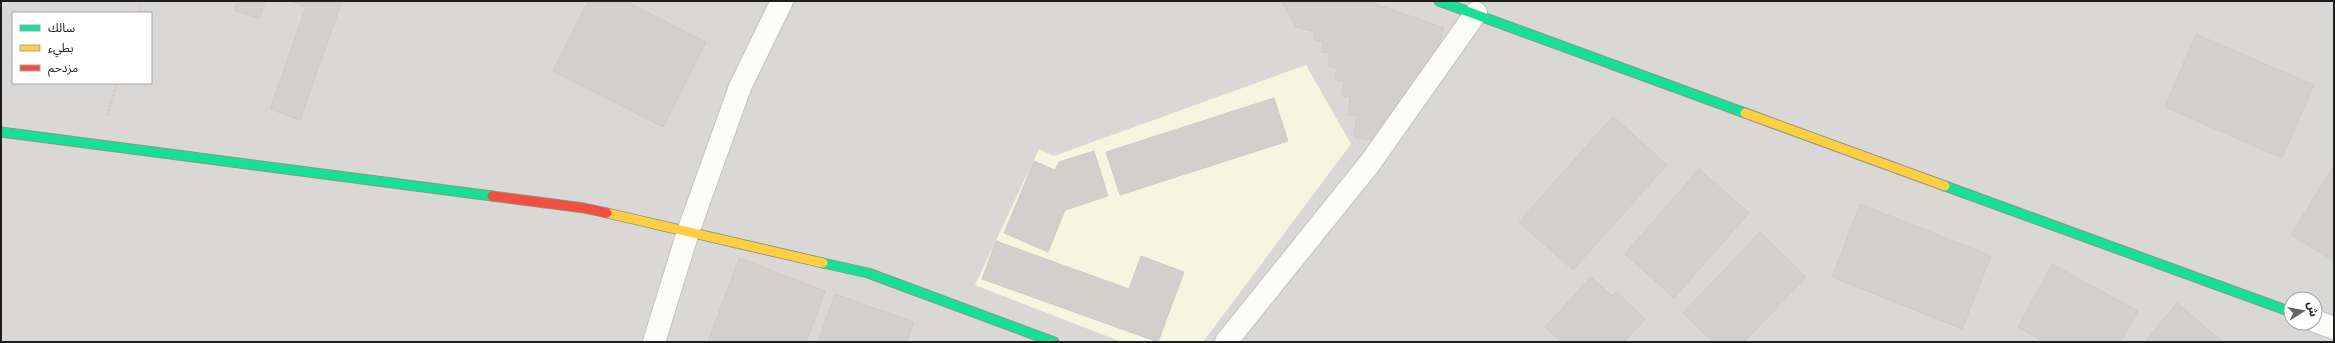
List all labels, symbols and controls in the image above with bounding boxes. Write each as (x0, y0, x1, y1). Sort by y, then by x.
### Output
legend (12, 12, 152, 84)
text: سالك (48, 20, 75, 37)
text: بطيء (48, 40, 74, 58)
text: مزدحم (48, 60, 78, 77)
north arrow (2283, 291, 2323, 331)
text: ش (2304, 300, 2321, 318)

